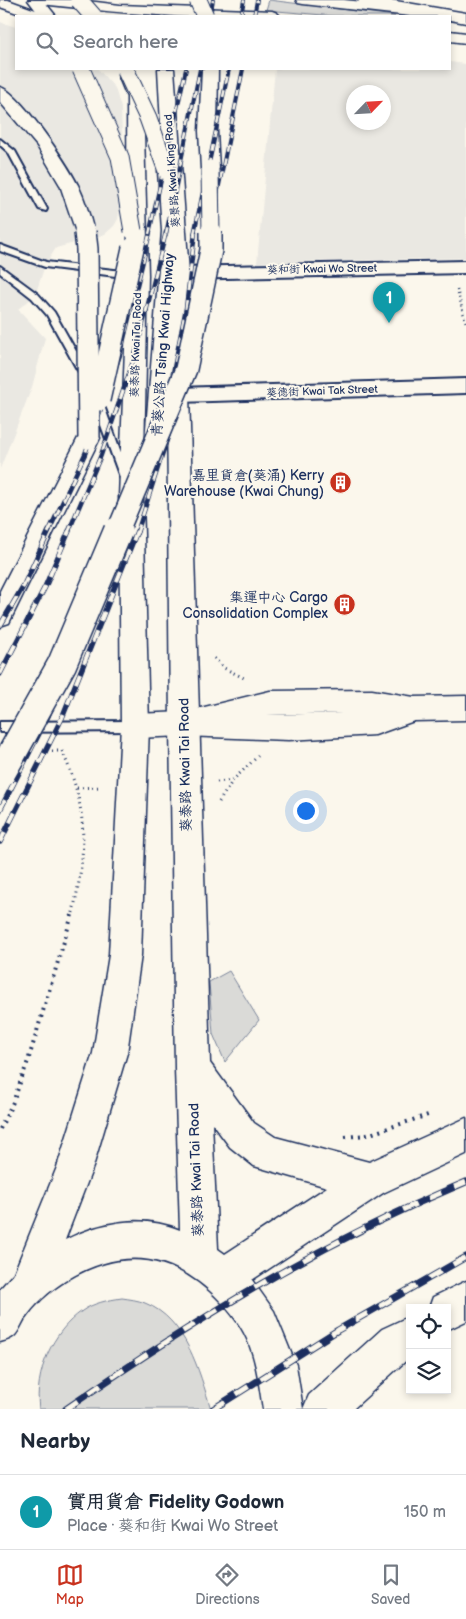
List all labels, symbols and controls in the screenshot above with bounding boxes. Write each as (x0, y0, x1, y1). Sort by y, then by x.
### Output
search box (15, 15, 451, 70)
icon: search (33, 29, 61, 57)
text: Search here (73, 31, 178, 54)
north arrow (346, 85, 391, 130)
street label: 葵景路 Kwai King Road (162, 114, 182, 228)
street label: 青葵公路 Tsing Kwai Highway (148, 252, 178, 437)
street label: 葵和街 Kwai Wo Street (267, 262, 378, 276)
pin: 1 (373, 282, 405, 323)
street label: 葵泰路 Kwai Tai Road (128, 292, 144, 398)
street label: 葵德街 Kwai Tak Street (266, 383, 379, 399)
place label: 嘉里貨倉(葵涌) Kerry Warehouse (Kwai Chung) (164, 467, 325, 500)
building icon: 嘉里貨倉(葵涌) Kerry Warehouse (Kwai Chung) (328, 471, 352, 495)
place label: 集運中心 Cargo Consolidation Complex (182, 589, 328, 622)
building icon: 集運中心 Cargo Consolidation Complex (332, 593, 356, 617)
street label: 葵泰路 Kwai Tai Road (175, 698, 195, 832)
your location (293, 798, 319, 824)
street label: 葵泰路 Kwai Tai Road (185, 1103, 207, 1237)
map controls (406, 1304, 451, 1394)
button: locate (406, 1304, 451, 1349)
button: layers (406, 1349, 451, 1394)
text: Nearby (20, 1429, 90, 1454)
text: 實用貨倉 Fidelity Godown (67, 1491, 284, 1514)
text: 1 (33, 1503, 39, 1522)
text: 150 m (404, 1503, 446, 1522)
text: Place · 葵和街 Kwai Wo Street (67, 1517, 278, 1536)
tab: Map (56, 1561, 84, 1608)
tab: Directions (195, 1561, 260, 1608)
tab: Saved (371, 1561, 410, 1608)

